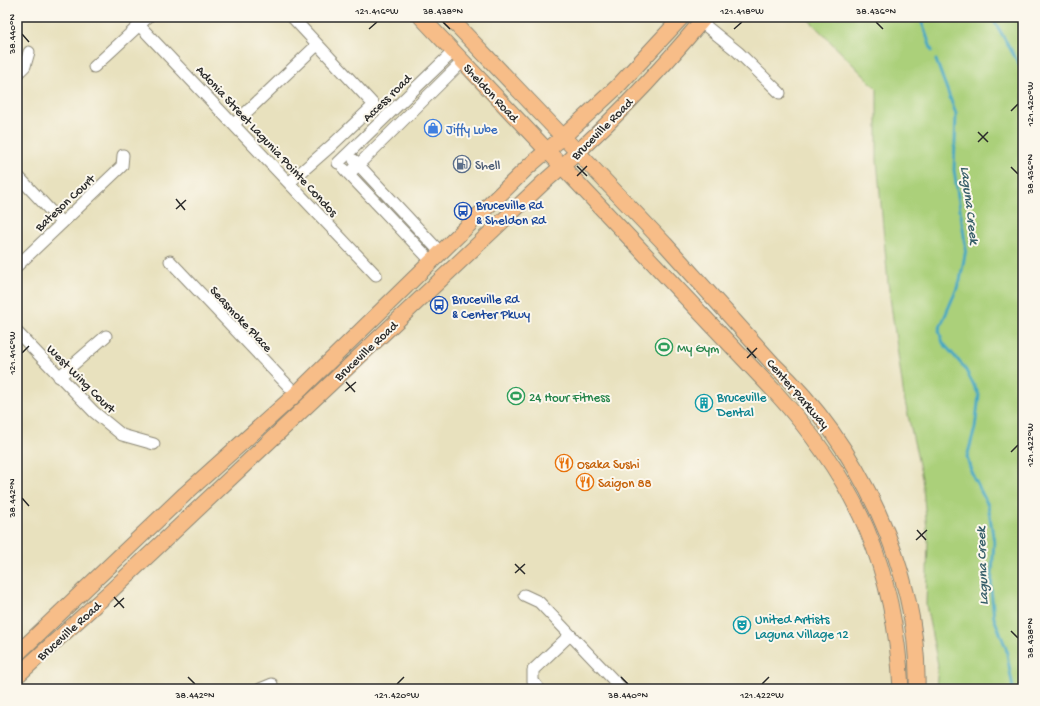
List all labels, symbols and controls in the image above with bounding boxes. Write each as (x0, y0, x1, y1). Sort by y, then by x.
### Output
text: 121.416°W (355, 6, 399, 18)
text: 38.438°N (422, 6, 464, 18)
text: 121.418°W (719, 6, 764, 18)
text: 38.436°N (855, 6, 896, 18)
text: 38.440°N (7, 14, 19, 55)
street label: Sheldon Road (459, 61, 522, 127)
street label: Adonia Street Lagunia Pointe Condos (192, 63, 341, 221)
street label: Access road (360, 71, 416, 126)
text: 121.420°W (1025, 81, 1037, 127)
street label: Bruceville Road (568, 95, 638, 164)
shop icon: Jiffy Lube (423, 118, 443, 138)
place label: Jiffy Lube (446, 123, 498, 138)
fuel station icon: Shell (452, 154, 472, 174)
text: 38.436°N (1025, 154, 1037, 195)
place label: Shell (475, 159, 501, 174)
water label: Laguna Creek (955, 165, 982, 247)
street label: Bateson Court (32, 171, 100, 236)
place label: Bruceville Rd & Sheldon Rd (475, 199, 547, 229)
bus stop icon: Bruceville Rd & Sheldon Rd (453, 201, 473, 221)
street label: Seasmoke Place (206, 284, 275, 356)
place label: Bruceville Rd & Center Pkwy (451, 293, 531, 323)
bus stop icon: Bruceville Rd & Center Pkwy (429, 295, 449, 315)
street label: Bruceville Road (331, 318, 402, 386)
text: 121.416°W (7, 331, 19, 375)
sports icon: My Gym (654, 337, 674, 357)
street label: West Wing Court (43, 342, 119, 419)
place label: My Gym (677, 342, 719, 357)
street label: Center Parkway (763, 356, 832, 433)
sports icon: 24 Hour Fitness (506, 386, 526, 406)
place label: 24 Hour Fitness (529, 391, 611, 406)
place label: Bruceville Dental (716, 391, 767, 421)
building icon: Bruceville Dental (694, 393, 714, 413)
text: 121.422°W (1025, 423, 1037, 468)
restaurant icon: Osaka Sushi (554, 453, 574, 473)
place label: Osaka Sushi (577, 458, 640, 473)
restaurant icon: Saigon 88 (575, 472, 595, 492)
place label: Saigon 88 (598, 477, 652, 492)
text: 38.442°N (7, 478, 19, 519)
water label: Laguna Creek (974, 525, 993, 605)
street label: Bruceville Road (34, 598, 106, 665)
place label: United Artists Laguna Village 12 (755, 613, 849, 643)
theatre icon: United Artists Laguna Village 12 (732, 615, 752, 635)
text: 38.438°N (1025, 617, 1037, 659)
text: 38.442°N (174, 690, 215, 702)
text: 121.420°W (374, 690, 420, 702)
text: 38.440°N (607, 690, 648, 702)
text: 121.422°W (739, 690, 784, 702)

